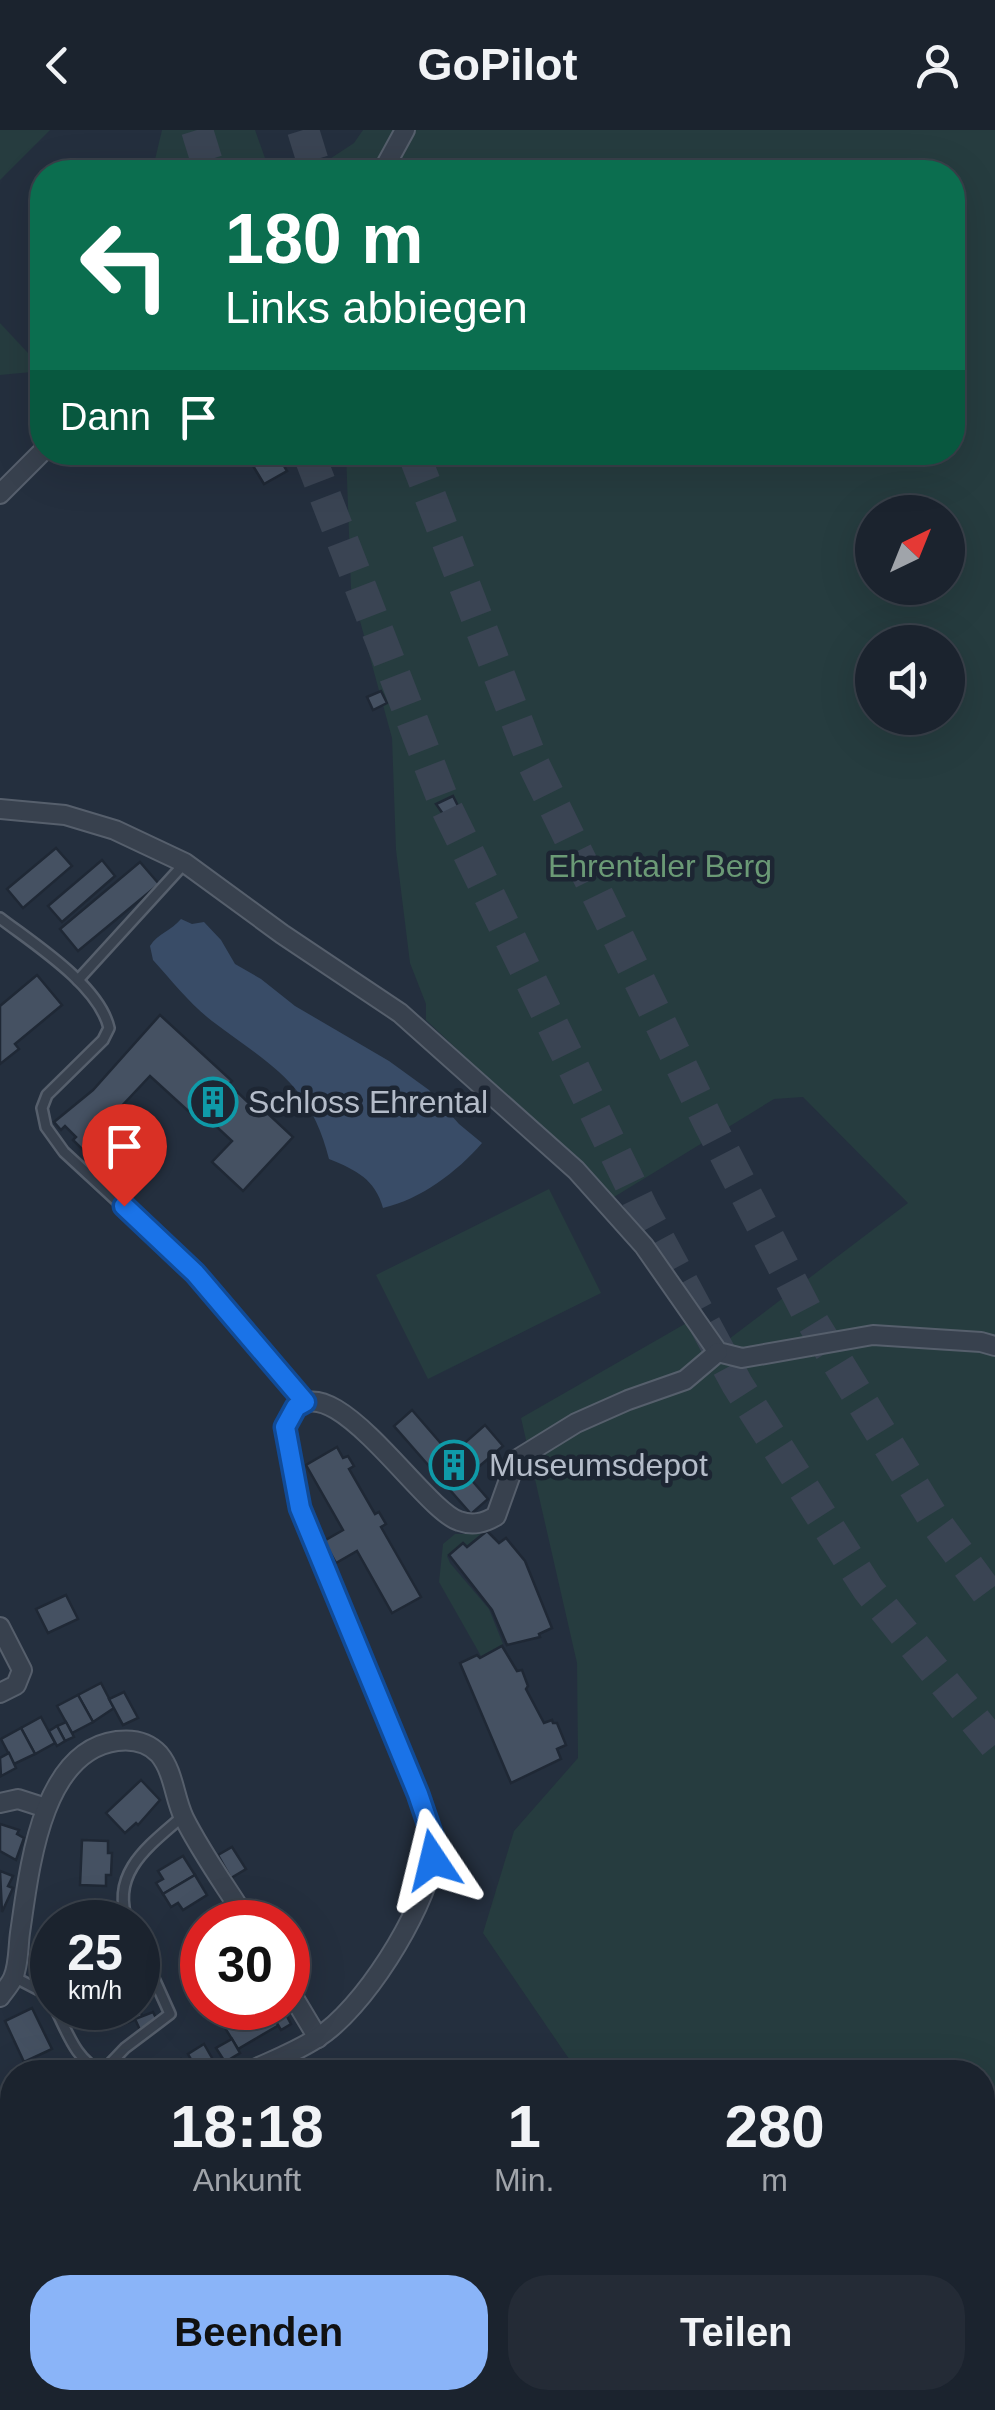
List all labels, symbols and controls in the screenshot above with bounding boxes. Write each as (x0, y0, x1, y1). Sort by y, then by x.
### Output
icon: back (30, 38, 85, 93)
icon: person (910, 38, 965, 93)
text: GoPilot (418, 39, 577, 90)
icon: left (60, 200, 190, 330)
text: 180 m (225, 200, 423, 278)
text: Links abbiegen (225, 282, 528, 333)
icon: arrive (171, 390, 226, 445)
text: Dann (60, 396, 151, 438)
north arrow (855, 495, 965, 605)
map controls (855, 495, 965, 735)
button: sound (855, 625, 965, 735)
park label: Ehrentaler Berg (548, 848, 772, 884)
building icon: Schloss Ehrental (187, 1076, 239, 1128)
place label: Schloss Ehrental (248, 1084, 488, 1120)
pin (82, 1104, 167, 1207)
icon: arrive (97, 1119, 152, 1174)
building icon: Museumsdepot (428, 1439, 480, 1491)
place label: Museumsdepot (489, 1447, 708, 1483)
position arrow (381, 1808, 485, 1912)
speed limit sign: 30 (180, 1900, 310, 2030)
text: 25 (67, 1925, 123, 1981)
text: km/h (68, 1976, 122, 2004)
text: 18:18 (170, 2093, 324, 2160)
text: 1 (507, 2093, 541, 2160)
text: 280 (725, 2093, 825, 2160)
text: Ankunft (193, 2162, 301, 2198)
text: Min. (494, 2162, 554, 2198)
text: m (761, 2162, 788, 2198)
button: Beenden (30, 2275, 488, 2390)
button: Teilen (508, 2275, 965, 2390)

